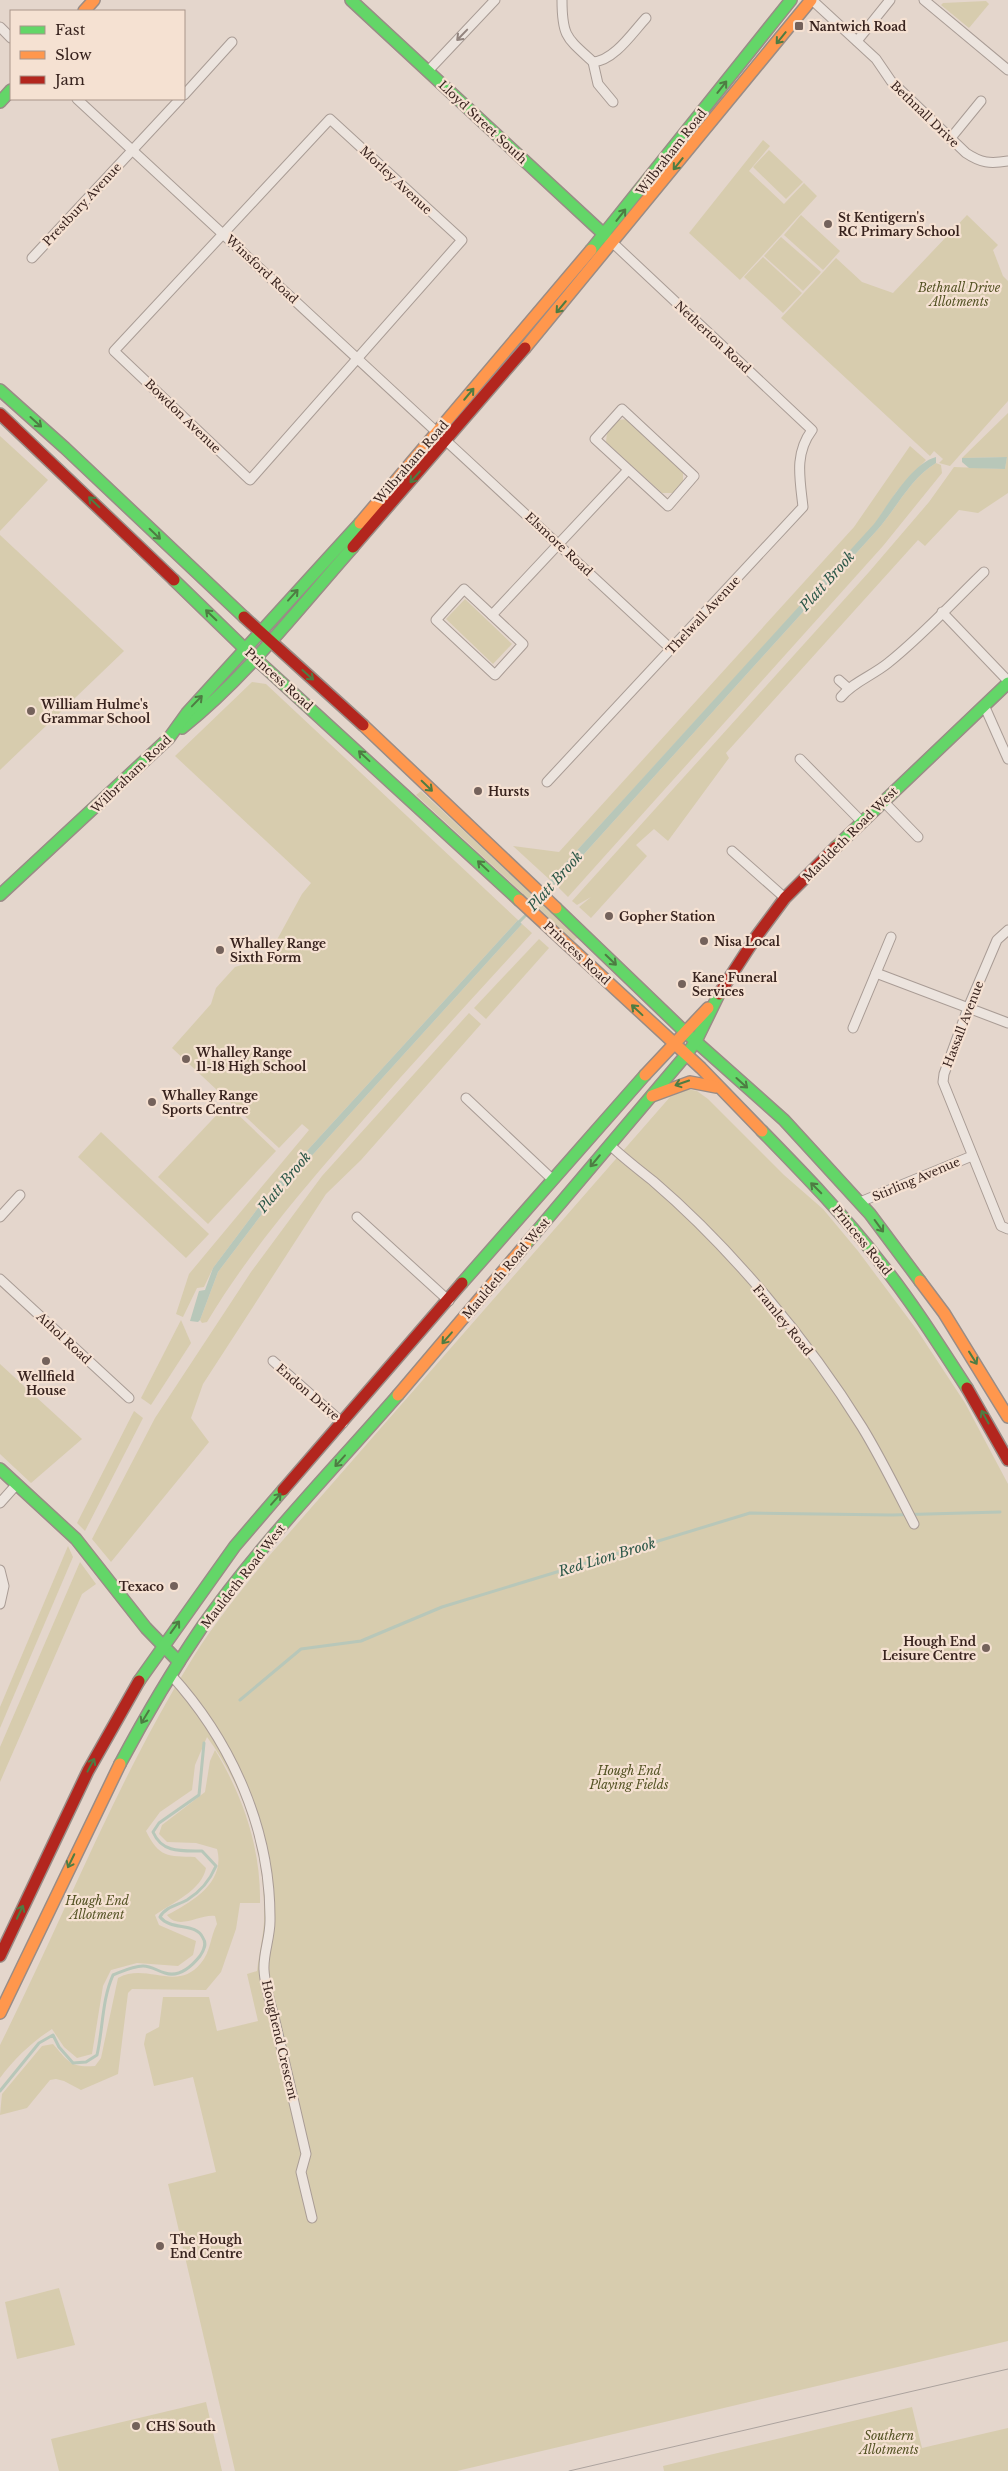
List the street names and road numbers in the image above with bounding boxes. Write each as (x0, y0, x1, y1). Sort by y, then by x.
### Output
street label: Lloyd Street South (436, 77, 530, 167)
street label: Bethnall Drive (888, 78, 962, 151)
street label: Wilbraham Road (632, 106, 709, 199)
street label: Morley Avenue (357, 143, 435, 217)
street label: Prestbury Avenue (40, 159, 124, 249)
street label: Winsford Road (222, 231, 301, 306)
street label: Netherton Road (672, 298, 754, 376)
street label: Bowdon Avenue (142, 376, 224, 456)
street label: Wilbraham Road (370, 417, 451, 507)
street label: Elsmore Road (522, 509, 596, 579)
street label: Thelwall Avenue (663, 573, 743, 657)
street label: Princess Road (242, 645, 316, 713)
street label: Wilbraham Road (87, 732, 174, 817)
street label: Mauldeth Road West (800, 783, 901, 884)
street label: Princess Road (540, 918, 614, 988)
street label: Hassall Avenue (940, 978, 986, 1070)
street label: Stirling Avenue (870, 1154, 962, 1204)
street label: Princess Road (829, 1202, 895, 1278)
street label: Mauldeth Road West (459, 1214, 553, 1322)
street label: Framley Road (750, 1282, 816, 1358)
street label: Athol Road (33, 1308, 94, 1367)
street label: Endon Drive (273, 1360, 343, 1424)
street label: Mauldeth Road West (198, 1521, 289, 1631)
street label: Houghend Crescent (259, 1979, 301, 2102)

